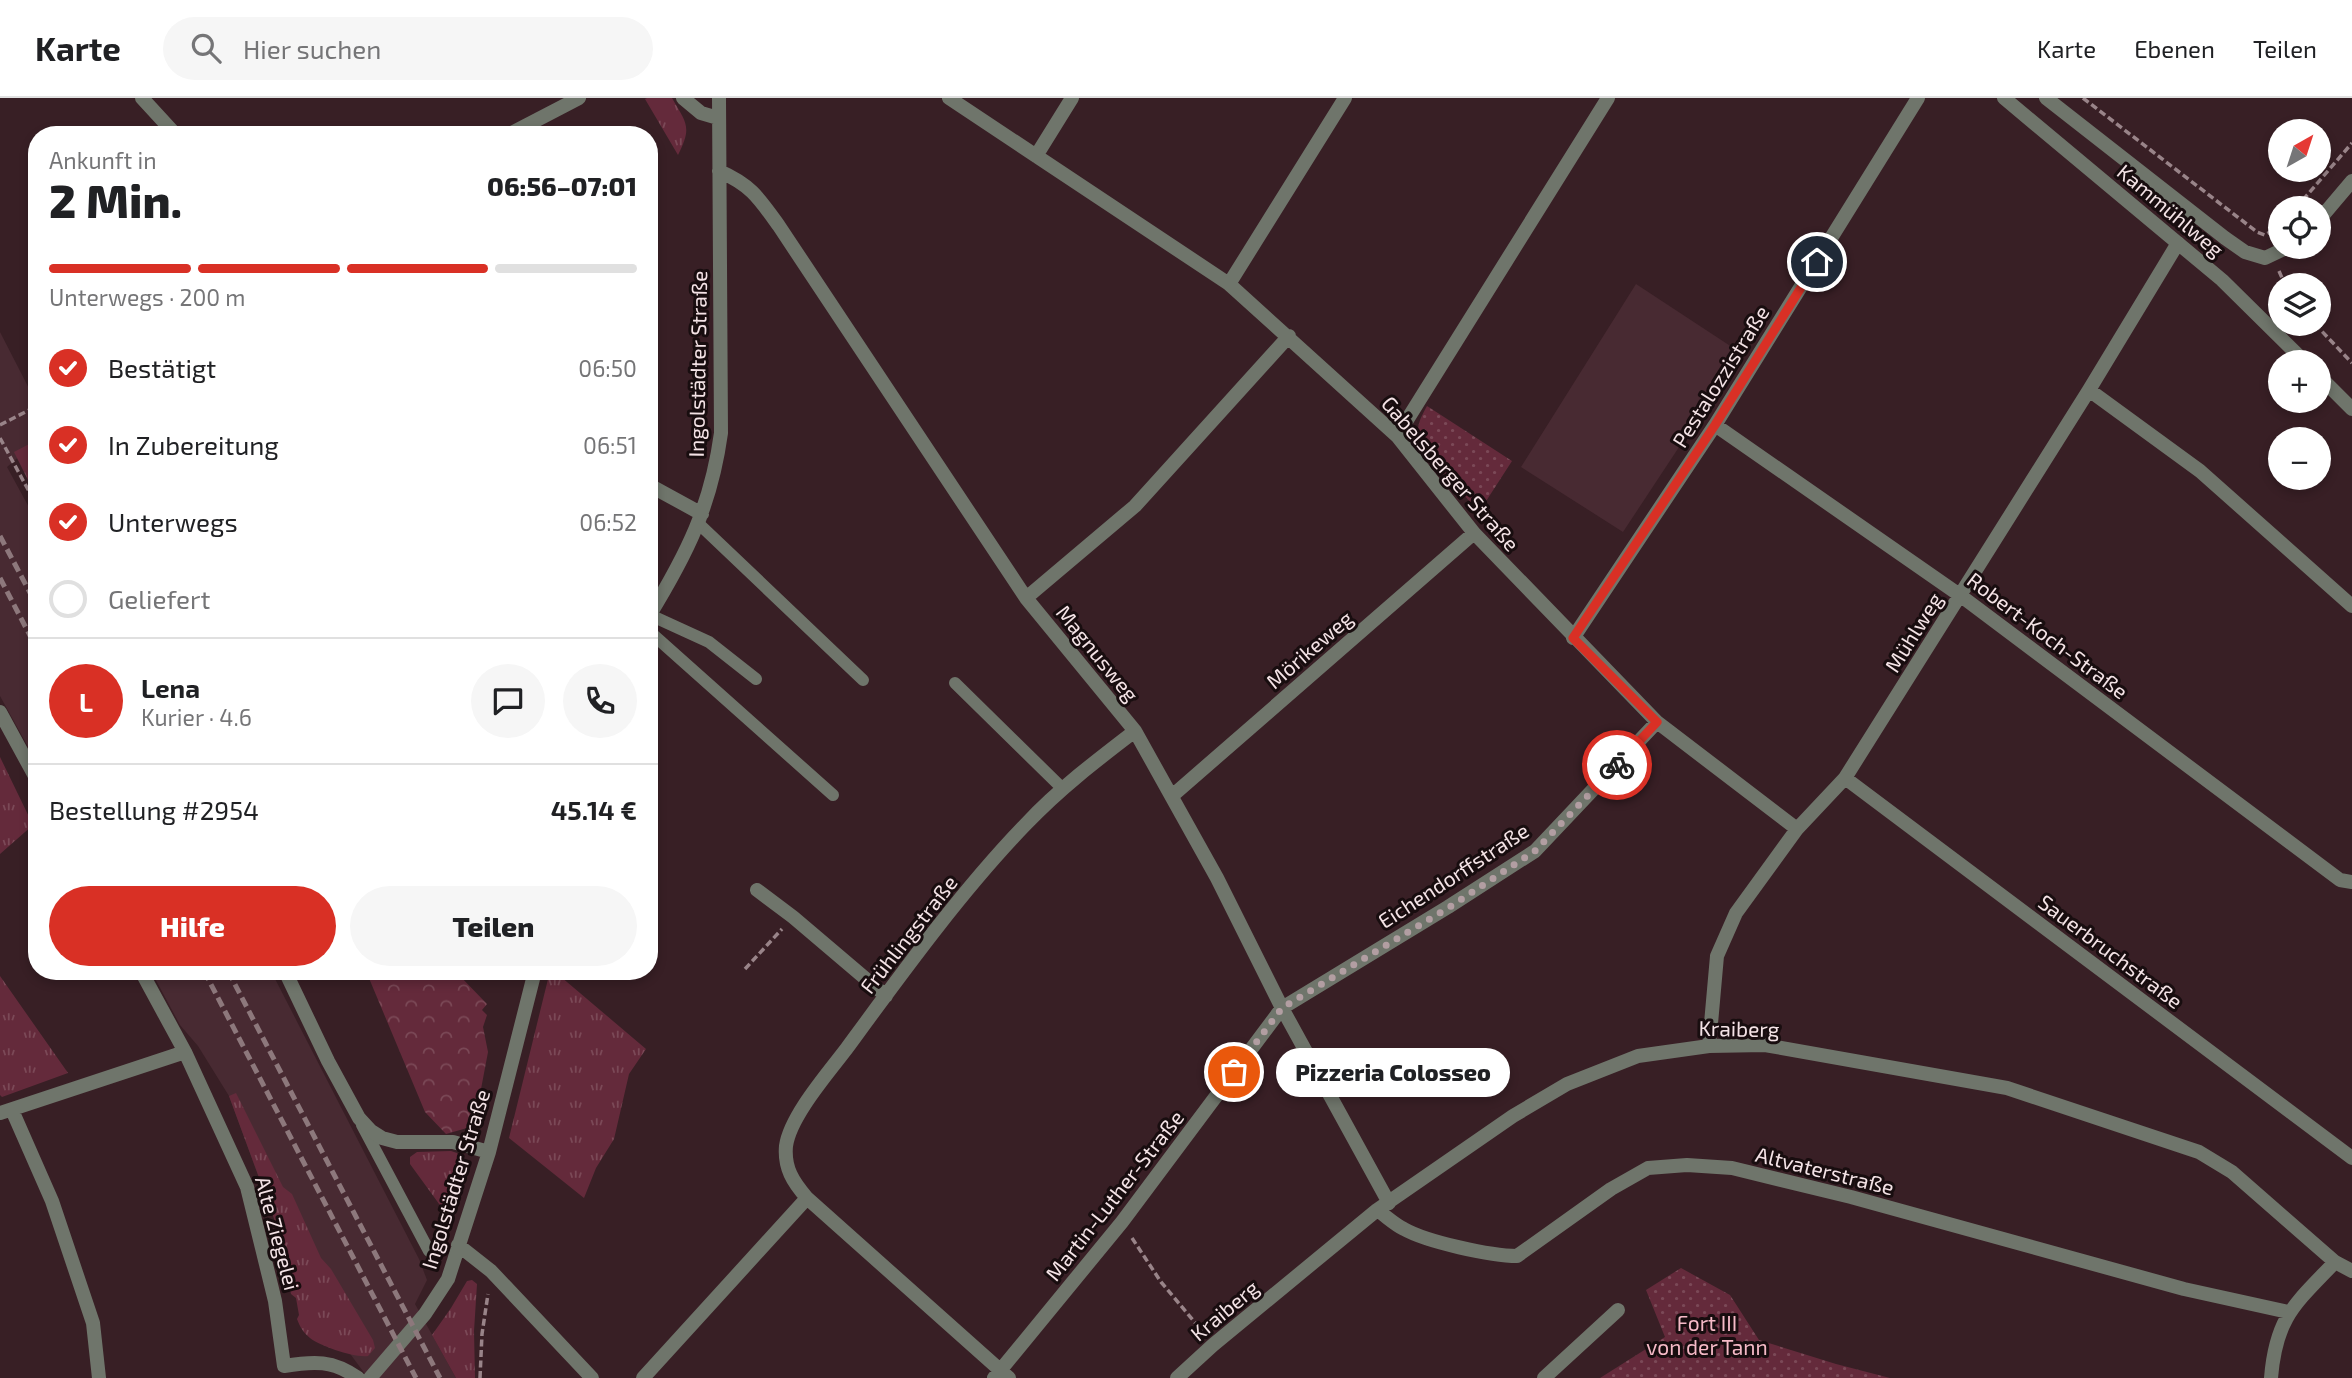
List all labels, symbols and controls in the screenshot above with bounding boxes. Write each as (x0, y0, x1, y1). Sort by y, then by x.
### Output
search box (163, 17, 653, 80)
text: Karte (35, 28, 121, 68)
icon: search (187, 29, 225, 67)
text: Hier suchen (243, 33, 381, 64)
text: Karte (2037, 34, 2096, 63)
text: Ebenen (2134, 34, 2215, 63)
text: Teilen (2253, 34, 2317, 63)
north arrow (2268, 119, 2331, 182)
map controls (2268, 119, 2331, 490)
text: Ankunft in (49, 146, 157, 174)
street label: Kammühlweg (2113, 158, 2229, 262)
text: 06:56–07:01 (487, 170, 637, 201)
text: 2 Min. (49, 172, 182, 227)
button: locate (2268, 196, 2331, 259)
pin (1787, 232, 1847, 292)
icon: home (1798, 243, 1836, 281)
street label: Ingolstädter Straße (683, 270, 711, 458)
button: layers (2268, 273, 2331, 336)
text: Unterwegs · 200 m (49, 283, 245, 311)
street label: Pestalozzistraße (1666, 300, 1774, 452)
icon: check (49, 349, 87, 387)
button: + (2268, 350, 2331, 413)
text: Bestätigt (108, 352, 216, 383)
text: 06:50 (578, 354, 637, 382)
street label: Gabelsberger Straße (1377, 390, 1525, 556)
icon: check (49, 426, 87, 464)
button: − (2268, 427, 2331, 490)
text: In Zubereitung (108, 429, 279, 460)
text: 06:51 (583, 431, 637, 459)
icon: check (49, 503, 87, 541)
text: Unterwegs (108, 506, 238, 537)
text: 06:52 (579, 508, 637, 536)
street label: Robert-Koch-Straße (1963, 566, 2133, 704)
text: Geliefert (108, 583, 210, 614)
street label: Mühlweg (1879, 588, 1947, 676)
street label: Magnusweg (1052, 600, 1145, 706)
street label: Mörikeweg (1261, 605, 1357, 693)
button: chat (471, 664, 545, 738)
button: phone (563, 664, 637, 738)
text: Lena (141, 672, 200, 703)
text: L (79, 686, 93, 717)
text: Kurier · 4.6 (141, 703, 252, 731)
courier (1582, 730, 1652, 800)
icon: bike (1598, 746, 1636, 784)
text: Bestellung #2954 (49, 794, 259, 825)
text: 45.14 € (551, 794, 637, 825)
street label: Eichendorffstraße (1373, 817, 1533, 933)
street label: Frühlingstraße (854, 870, 962, 998)
button: Hilfe (49, 886, 336, 966)
button: Teilen (350, 886, 637, 966)
street label: Sauerbruchstraße (2034, 889, 2188, 1013)
street label: Kraiberg (1698, 1015, 1780, 1041)
pin (1204, 1042, 1264, 1102)
callout: Pizzeria Colosseo (1276, 1048, 1510, 1096)
icon: bag (1215, 1053, 1253, 1091)
text: Pizzeria Colosseo (1295, 1058, 1491, 1086)
street label: Ingolstädter Straße (416, 1086, 494, 1272)
street label: Martin-Luther-Straße (1040, 1105, 1188, 1285)
street label: Altvaterstraße (1753, 1141, 1897, 1199)
street label: Alte Ziegelei (251, 1173, 305, 1293)
street label: Kraiberg (1185, 1274, 1263, 1346)
park label: Fort III von der Tann (1646, 1310, 1768, 1359)

